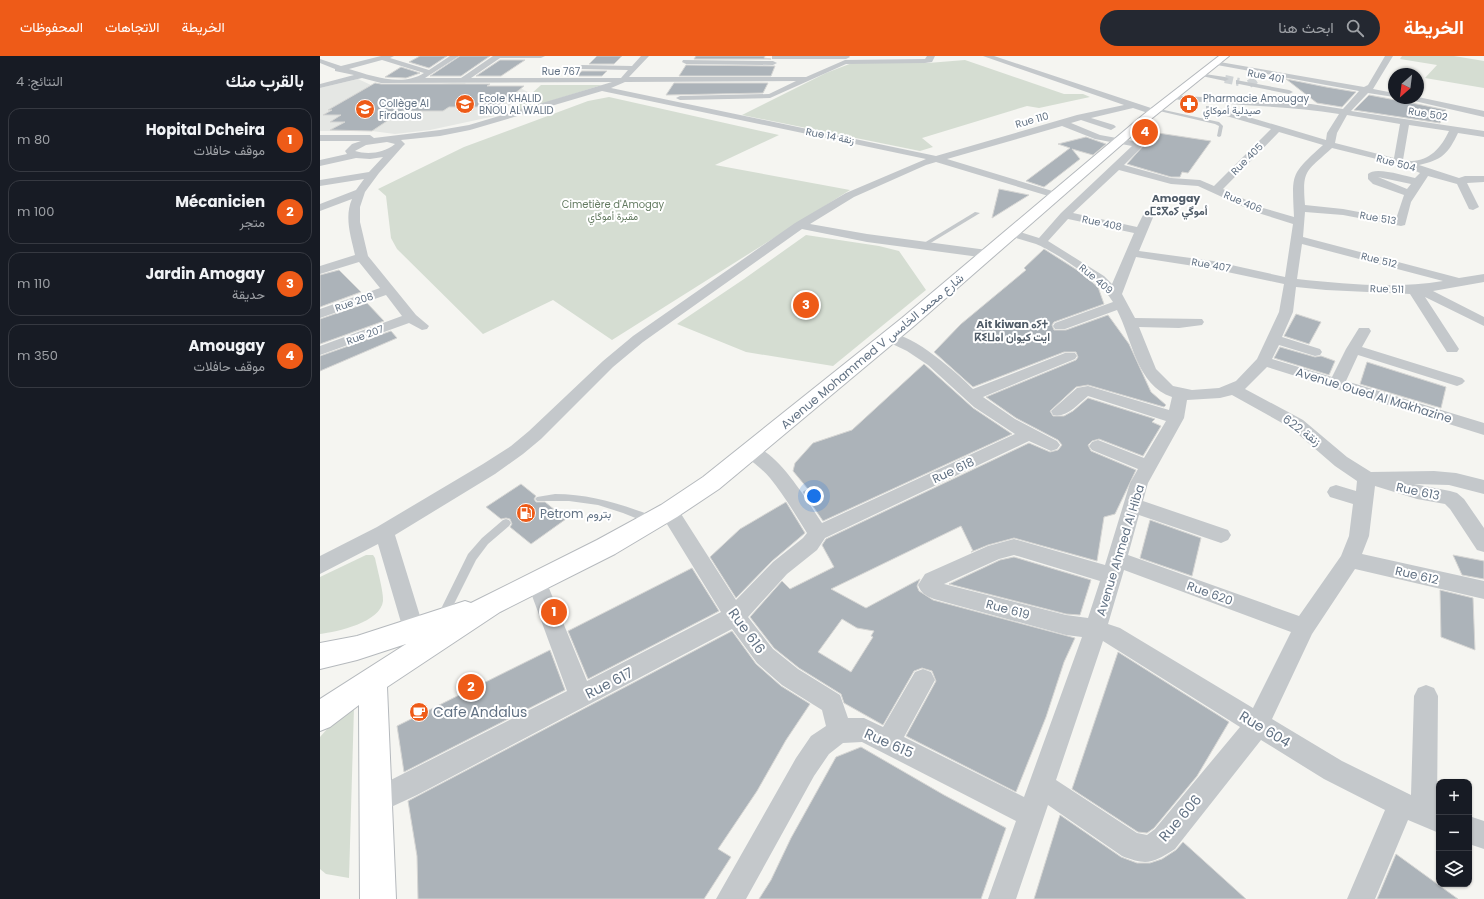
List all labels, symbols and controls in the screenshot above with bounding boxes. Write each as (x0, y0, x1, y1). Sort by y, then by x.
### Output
search box (1100, 10, 1380, 46)
text: الخريطة (1404, 14, 1464, 41)
text: المحفوظات (20, 17, 83, 37)
text: الاتجاهات (105, 17, 159, 37)
text: الخريطة (181, 17, 225, 37)
text: ابحث هنا (1278, 17, 1334, 38)
icon: search (1344, 17, 1366, 39)
street label: Rue 767 (542, 64, 581, 79)
street label: Rue 401 (1246, 65, 1286, 87)
north arrow (1388, 68, 1424, 104)
text: بالقرب منك (226, 69, 304, 93)
text: النتائج: 4 (16, 72, 63, 91)
place label: Ecole KHALID BNOU AL WALID (479, 91, 554, 118)
place label: Pharmacie Amougay صيدلية أموكاي (1203, 91, 1309, 119)
school or university icon: Ecole KHALID BNOU AL WALID (454, 93, 476, 115)
pharmacy icon: Pharmacie Amougay صيدلية أموكاي (1178, 93, 1200, 115)
place label: Collège Al Firdaous (379, 96, 429, 123)
school or university icon: Collège Al Firdaous (354, 98, 376, 120)
street label: Rue 502 (1407, 103, 1449, 125)
street label: Rue 110 (1014, 108, 1050, 132)
pin: 4 (1132, 117, 1158, 147)
text: Hopital Dcheira (146, 119, 265, 140)
street label: Rue 14 زنقة (804, 124, 856, 148)
text: 80 m (17, 130, 50, 149)
text: 1 (288, 130, 292, 149)
street label: Rue 405 (1227, 139, 1267, 179)
text: موقف حافلات (194, 141, 265, 160)
street label: Rue 504 (1375, 151, 1417, 175)
street label: Rue 406 (1222, 187, 1264, 217)
district label: Amogay ⴰⵎⵓⴳⴰⵢ أموگي (1144, 190, 1208, 220)
text: Mécanicien (175, 191, 265, 212)
park label: Cimetière d'Amogay مقبرة أموگاي (562, 197, 665, 225)
text: 100 m (17, 202, 54, 221)
text: 2 (286, 202, 294, 221)
street label: Rue 513 (1359, 207, 1397, 229)
street label: Rue 408 (1081, 211, 1123, 235)
text: متجر (240, 213, 265, 232)
street label: Rue 512 (1359, 248, 1399, 272)
street label: Rue 407 (1190, 254, 1232, 276)
street label: Rue 409 (1076, 260, 1116, 298)
text: Jardin Amogay (145, 263, 265, 284)
street label: Avenue Mohammed V شارع محمد الخامس (777, 269, 968, 434)
text: 110 m (17, 274, 50, 293)
text: 3 (286, 274, 294, 293)
street label: Rue 511 (1370, 281, 1404, 297)
text: حديقة (232, 285, 265, 304)
street label: Rue 208 (333, 288, 375, 316)
pin: 3 (793, 290, 819, 320)
district label: Ait kiwan ⴰⵢⵜ ⴽⵉⵡⴰⵏ ايت كيوان (974, 316, 1050, 345)
street label: Rue 207 (344, 321, 386, 349)
text: Amougay (189, 335, 265, 356)
text: 350 m (17, 346, 58, 365)
text: 4 (286, 346, 294, 365)
text: موقف حافلات (194, 357, 265, 376)
street label: Avenue Oued Al Makhazine (1294, 363, 1454, 427)
street label: زنقة 622 (1279, 410, 1325, 450)
street label: Rue 618 (929, 453, 977, 487)
street label: Rue 613 (1395, 478, 1441, 504)
street label: Avenue Ahmed Al Hiba (1092, 482, 1148, 618)
your location (804, 486, 824, 506)
fuel station icon: Petrom بتروم (515, 502, 537, 524)
place label: Petrom بتروم (540, 505, 611, 522)
street label: Rue 612 (1394, 562, 1440, 588)
street label: Rue 620 (1185, 577, 1235, 609)
street label: Rue 619 (984, 595, 1032, 623)
pin: 1 (541, 597, 567, 627)
street label: Rue 616 (724, 604, 770, 658)
street label: Rue 617 (582, 662, 637, 703)
pin: 2 (458, 672, 484, 702)
cafe icon: Cafe Andalus (408, 701, 430, 723)
place label: Cafe Andalus (433, 702, 527, 722)
street label: Rue 604 (1236, 706, 1294, 752)
street label: Rue 615 (861, 723, 917, 763)
map controls (1436, 779, 1472, 887)
button: + (1436, 779, 1472, 815)
street label: Rue 606 (1154, 790, 1206, 846)
button: − (1436, 815, 1472, 851)
button: layers (1436, 851, 1472, 887)

